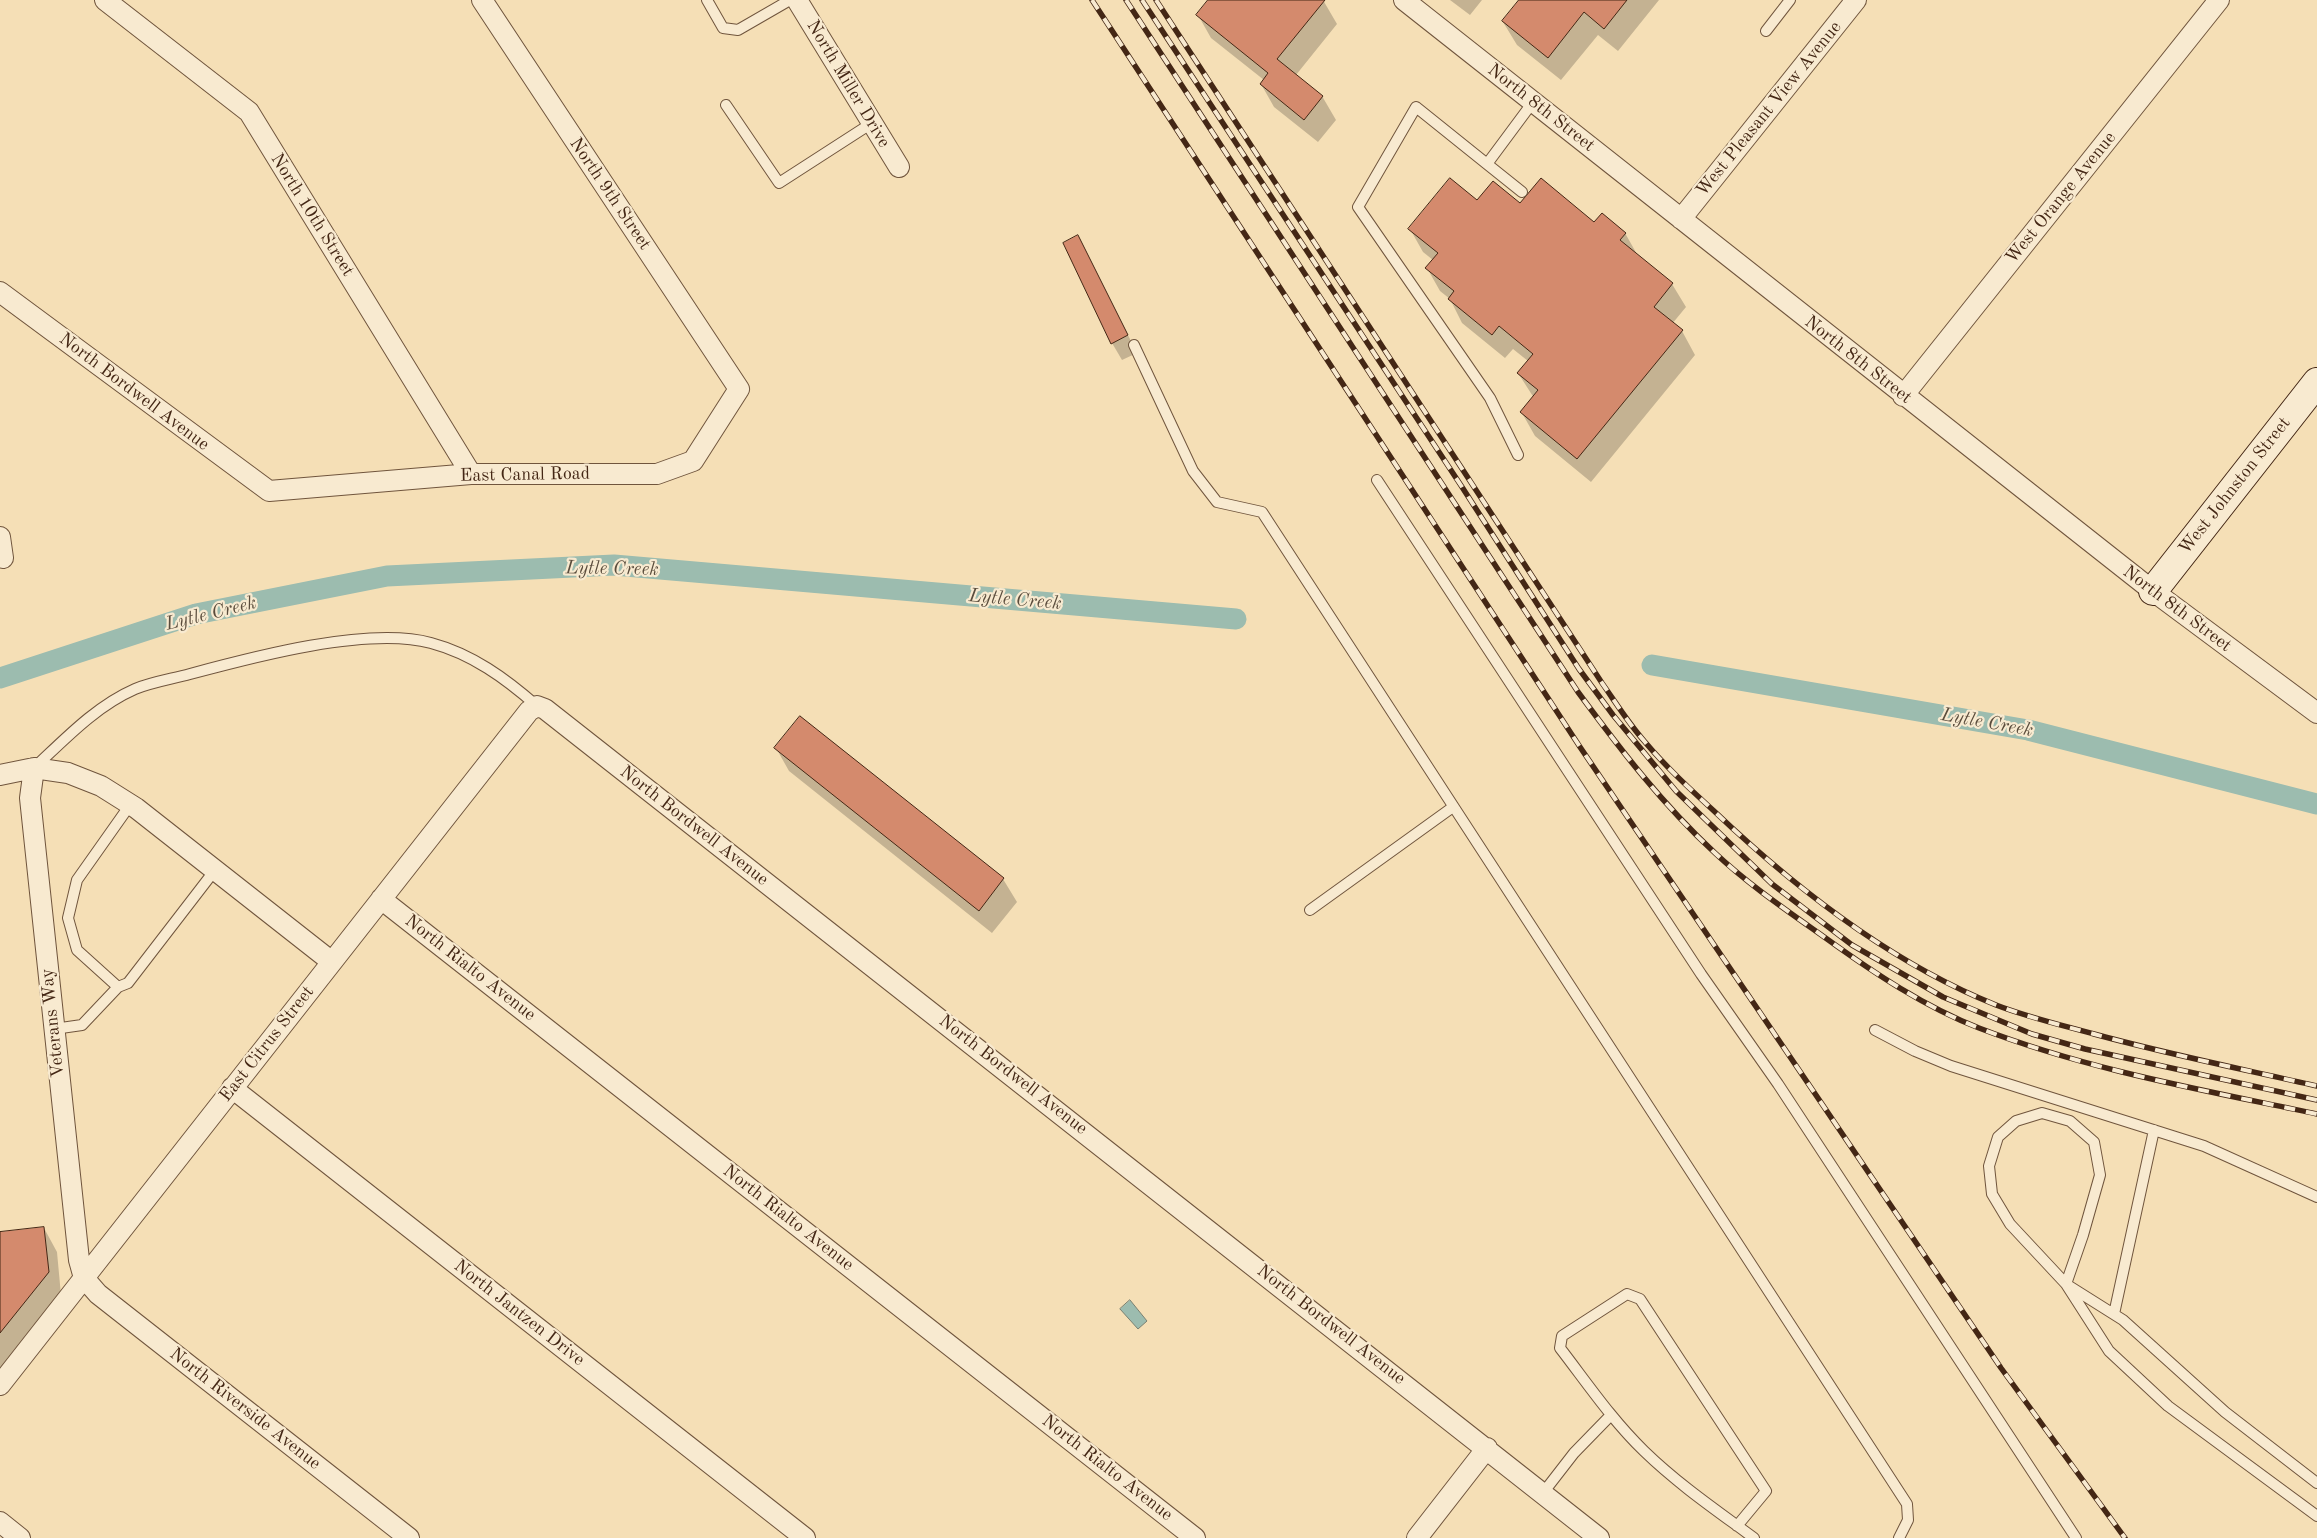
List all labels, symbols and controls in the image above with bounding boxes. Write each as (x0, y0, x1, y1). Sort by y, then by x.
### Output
street label: North Miller Drive (801, 16, 895, 152)
street label: West Pleasant View Avenue (1692, 17, 1846, 201)
street label: North 8th Street (1483, 59, 1599, 157)
street label: West Orange Avenue (2001, 128, 2121, 268)
street label: North 9th Street (565, 134, 655, 254)
street label: North 10th Street (265, 149, 359, 281)
street label: North 8th Street (1800, 311, 1916, 409)
street label: North Bordwell Avenue (55, 328, 213, 456)
street label: West Johnston Street (2175, 413, 2295, 559)
street label: East Canal Road (460, 463, 590, 487)
water label: Lytle Creek (565, 557, 659, 581)
street label: North 8th Street (2118, 561, 2236, 657)
water label: Lytle Creek (968, 585, 1062, 615)
water label: Lytle Creek (163, 592, 259, 636)
water label: Lytle Creek (1939, 704, 2035, 742)
street label: North Bordwell Avenue (615, 761, 773, 891)
street label: North Rialto Avenue (400, 910, 540, 1026)
street label: Veterans Way (37, 967, 69, 1079)
street label: East Citrus Street (215, 982, 319, 1106)
street label: North Bordwell Avenue (934, 1010, 1092, 1140)
street label: North Rialto Avenue (718, 1160, 858, 1276)
street label: North Jantzen Drive (449, 1255, 589, 1371)
street label: North Bordwell Avenue (1252, 1260, 1410, 1390)
street label: North Riverside Avenue (165, 1343, 325, 1475)
street label: North Rialto Avenue (1037, 1410, 1177, 1526)

